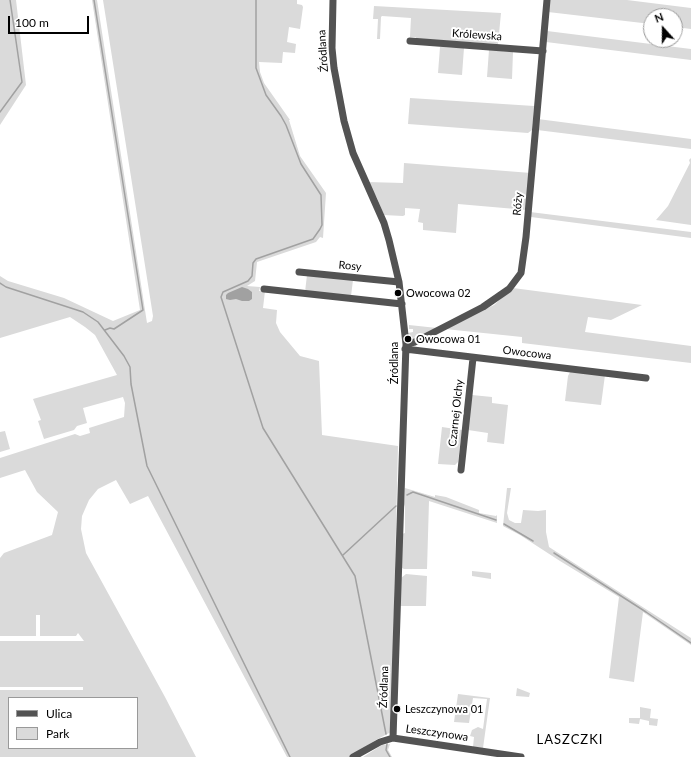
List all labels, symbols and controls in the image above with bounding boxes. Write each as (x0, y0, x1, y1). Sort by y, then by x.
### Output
scale bar (10, 8, 91, 34)
north arrow (643, 8, 683, 48)
text: N (653, 10, 665, 25)
text: 100 m (15, 15, 49, 30)
street label: Królewska (452, 27, 502, 43)
street label: Źródlana (315, 29, 331, 73)
street label: Róży (510, 192, 526, 216)
street label: Rosy (338, 258, 362, 274)
place label: Owocowa 02 (406, 286, 471, 300)
marker: Owocowa 02 (393, 288, 403, 298)
place label: Owocowa 01 (416, 332, 481, 346)
marker: Owocowa 01 (403, 334, 413, 344)
street label: Źródlana (387, 342, 401, 384)
street label: Owocowa (502, 343, 552, 363)
street label: Czarnej Olchy (446, 379, 466, 447)
street label: Źródlana (377, 666, 391, 708)
legend (8, 697, 138, 749)
place label: Leszczynowa 01 (405, 702, 483, 716)
marker: Leszczynowa 01 (392, 704, 402, 714)
text: Ulica (46, 706, 72, 721)
street label: Leszczynowa (405, 722, 469, 744)
text: Park (46, 726, 69, 741)
district label: LASZCZKI (537, 732, 603, 748)

